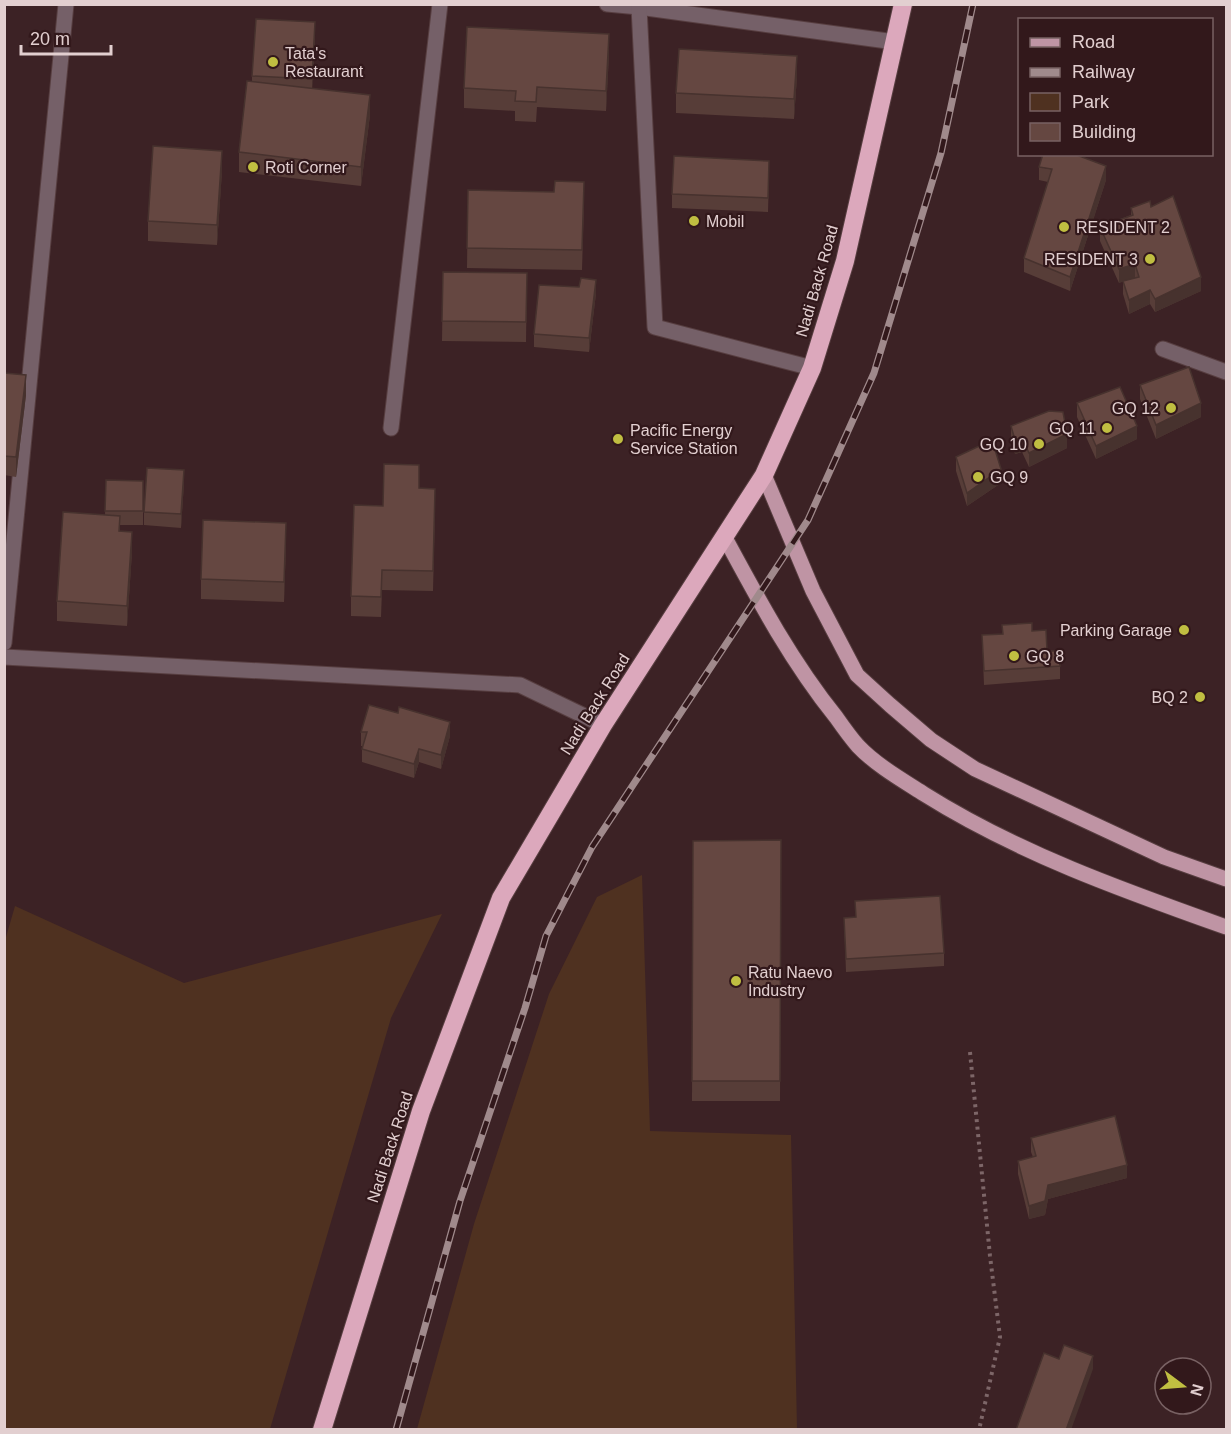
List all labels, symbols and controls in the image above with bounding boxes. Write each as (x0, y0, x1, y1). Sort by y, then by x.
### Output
scale bar (21, 18, 111, 56)
legend (1018, 18, 1213, 156)
text: 20 m (30, 29, 70, 49)
text: Road (1072, 32, 1115, 52)
place label: Tata's Restaurant (285, 45, 364, 80)
marker: Tata's Restaurant (266, 55, 280, 69)
text: Railway (1072, 62, 1135, 82)
text: Park (1072, 92, 1110, 112)
text: Building (1072, 122, 1136, 142)
place label: Roti Corner (265, 159, 347, 176)
marker: Roti Corner (246, 160, 260, 174)
place label: Mobil (706, 213, 744, 230)
marker: Mobil (687, 214, 701, 228)
place label: RESIDENT 2 (1076, 219, 1170, 236)
marker: RESIDENT 2 (1057, 220, 1071, 234)
street label: Nadi Back Road (793, 223, 841, 339)
place label: RESIDENT 3 (1044, 251, 1138, 268)
marker: RESIDENT 3 (1143, 252, 1157, 266)
place label: GQ 12 (1112, 400, 1159, 417)
marker: GQ 12 (1164, 401, 1178, 415)
place label: GQ 11 (1049, 420, 1095, 437)
marker: GQ 11 (1100, 421, 1114, 435)
place label: Pacific Energy Service Station (630, 422, 738, 457)
marker: Pacific Energy Service Station (611, 432, 625, 446)
place label: GQ 10 (980, 436, 1027, 453)
marker: GQ 10 (1032, 437, 1046, 451)
place label: GQ 9 (990, 469, 1028, 486)
marker: GQ 9 (971, 470, 985, 484)
place label: Parking Garage (1060, 622, 1172, 639)
marker: Parking Garage (1177, 623, 1191, 637)
place label: GQ 8 (1026, 648, 1064, 665)
marker: GQ 8 (1007, 649, 1021, 663)
street label: Nadi Back Road (557, 650, 633, 758)
place label: BQ 2 (1152, 689, 1188, 706)
marker: BQ 2 (1193, 690, 1207, 704)
place label: Ratu Naevo Industry (748, 964, 833, 999)
marker: Ratu Naevo Industry (729, 974, 743, 988)
street label: Nadi Back Road (364, 1089, 416, 1205)
north arrow (1153, 1356, 1213, 1416)
text: N (1187, 1382, 1207, 1398)

